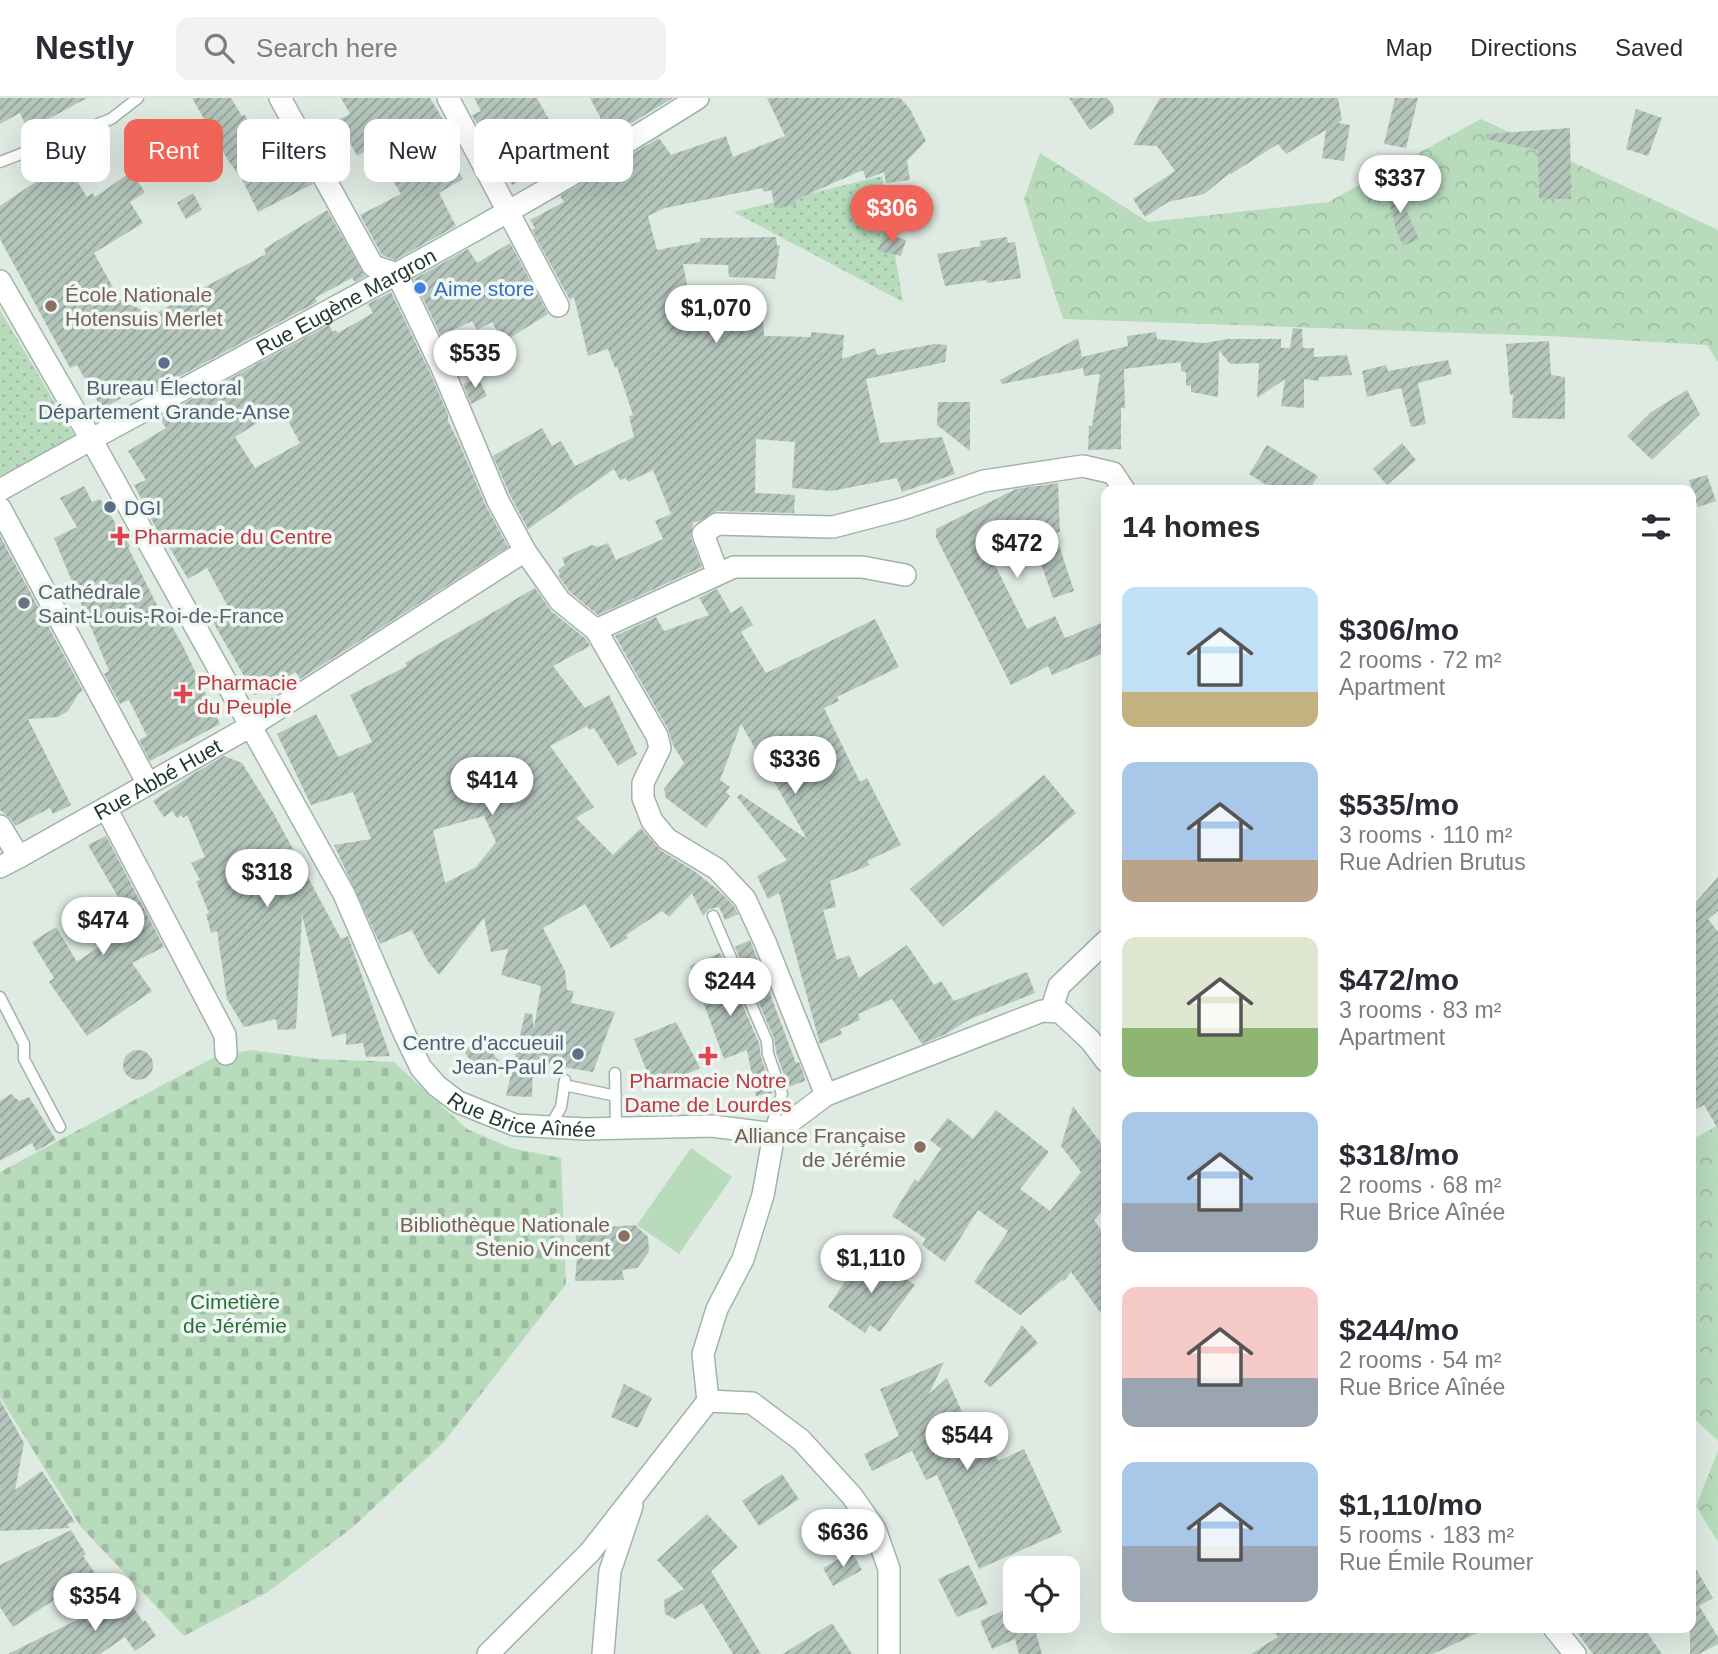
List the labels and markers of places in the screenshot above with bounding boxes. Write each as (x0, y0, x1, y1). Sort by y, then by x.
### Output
pin: $337 (1359, 156, 1441, 215)
pin: $306 (851, 186, 933, 245)
place label: Aime store (434, 277, 534, 300)
marker: Aime store (412, 280, 428, 296)
place label: École Nationale Hotensuis Merlet (65, 283, 223, 330)
pin: $1,070 (659, 286, 773, 345)
marker: École Nationale Hotensuis Merlet (43, 298, 59, 314)
pin: $535 (434, 330, 516, 390)
marker: Bureau Électoral Département Grande-Anse (156, 355, 172, 371)
place label: Bureau Électoral Département Grande-Anse (38, 376, 290, 423)
place label: DGI (124, 496, 161, 519)
marker: DGI (102, 499, 118, 515)
pin: $472 (976, 520, 1058, 580)
place label: Pharmacie du Centre (134, 525, 332, 548)
marker: Pharmacie du Centre (112, 528, 128, 544)
place label: Cathédrale Saint-Louis-Roi-de-France (38, 580, 284, 627)
marker: Cathédrale Saint-Louis-Roi-de-France (16, 595, 32, 611)
place label: Pharmacie du Peuple (197, 671, 297, 718)
marker: Pharmacie du Peuple (175, 686, 191, 702)
pin: $336 (754, 736, 836, 796)
pin: $414 (451, 758, 533, 817)
pin: $318 (226, 850, 308, 909)
pin: $474 (62, 898, 144, 957)
pin: $244 (689, 958, 771, 1018)
place label: Centre d'accueuil Jean-Paul 2 (402, 1031, 564, 1078)
marker: Centre d'accueuil Jean-Paul 2 (570, 1046, 586, 1062)
marker: Pharmacie Notre Dame de Lourdes (700, 1048, 716, 1064)
place label: Pharmacie Notre Dame de Lourdes (625, 1069, 791, 1116)
place label: Alliance Française de Jérémie (734, 1124, 906, 1171)
marker: Alliance Française de Jérémie (912, 1139, 928, 1155)
place label: Bibliothèque Nationale Stenio Vincent (400, 1213, 610, 1260)
marker: Bibliothèque Nationale Stenio Vincent (616, 1228, 632, 1244)
pin: $1,110 (814, 1236, 928, 1295)
pin: $544 (926, 1412, 1008, 1472)
pin: $636 (802, 1510, 884, 1569)
pin: $354 (54, 1574, 136, 1633)

